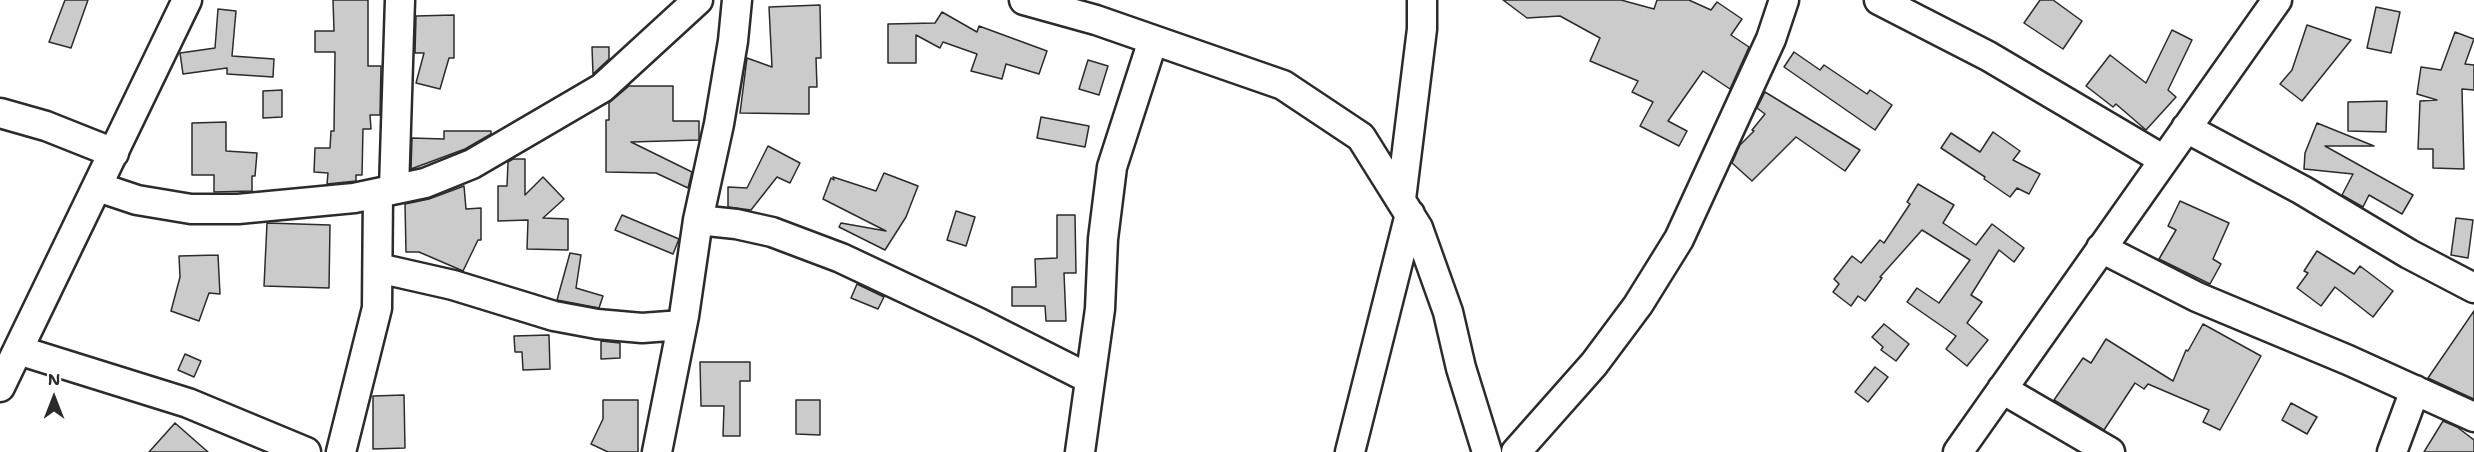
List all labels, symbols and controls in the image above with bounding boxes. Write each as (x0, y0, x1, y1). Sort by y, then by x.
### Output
north arrow (24, 368, 84, 428)
text: N (48, 369, 60, 390)

